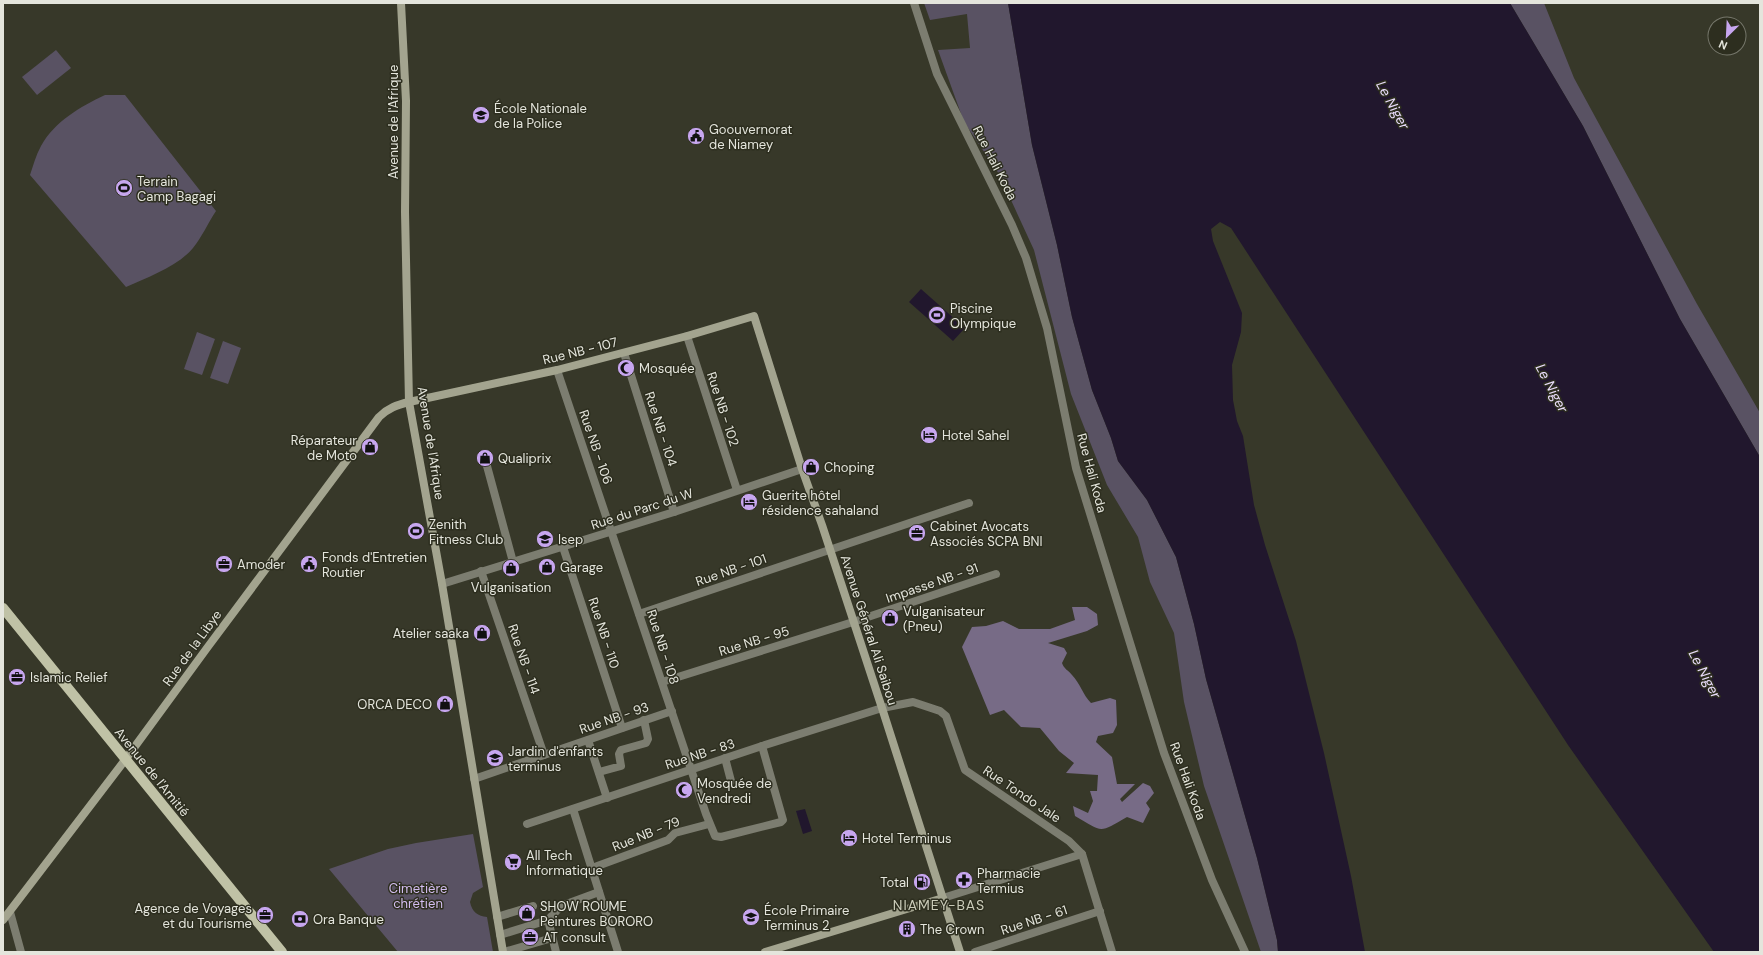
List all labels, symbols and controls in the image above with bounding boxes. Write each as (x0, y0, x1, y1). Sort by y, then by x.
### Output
north arrow (1707, 16, 1747, 56)
text: N (1716, 37, 1729, 53)
street label: Avenue de l'Afrique (385, 65, 402, 179)
water label: Le Niger (1372, 78, 1414, 133)
place label: École Nationale de la Police (494, 99, 587, 132)
school or university icon: École Nationale de la Police (471, 105, 491, 125)
place label: Goouvernorat de Niamey (709, 121, 792, 153)
street label: Rue Hali Koda (969, 123, 1021, 203)
public building icon: Goouvernorat de Niamey (686, 126, 706, 146)
place label: Terrain Camp Bagagi (137, 173, 216, 205)
sports icon: Terrain Camp Bagagi (114, 178, 134, 198)
place label: Piscine Olympique (950, 300, 1016, 332)
sports icon: Piscine Olympique (927, 305, 947, 325)
street label: Rue NB - 107 (541, 333, 619, 369)
mosque icon: Mosquée (616, 358, 636, 378)
place label: Mosquée (639, 360, 695, 377)
water label: Le Niger (1532, 360, 1573, 416)
street label: Rue NB - 102 (703, 370, 743, 448)
street label: Avenue de l'Afrique (414, 385, 448, 501)
street label: Rue NB - 104 (641, 389, 681, 469)
street label: Rue NB - 106 (575, 407, 617, 487)
hotel icon: Hotel Sahel (919, 425, 939, 445)
place label: Hotel Sahel (942, 427, 1009, 444)
street label: Rue Hali Koda (1073, 431, 1111, 515)
place label: Réparateur de Moto (291, 432, 357, 464)
shop icon: Réparateur de Moto (360, 437, 380, 457)
shop icon: Qualiprix (475, 448, 495, 468)
place label: Qualiprix (498, 450, 552, 467)
shop icon: Choping (801, 457, 821, 477)
place label: Choping (824, 459, 874, 476)
street label: Rue du Parc du W (589, 484, 696, 534)
place label: Guerite hôtel résidence sahaland (762, 487, 879, 519)
hotel icon: Guerite hôtel résidence sahaland (739, 492, 759, 512)
place label: Zenith Fitness Club (429, 516, 503, 548)
place label: Cabinet Avocats Associés SCPA BNI (930, 518, 1043, 550)
sports icon: Zenith Fitness Club (406, 521, 426, 541)
office icon: Cabinet Avocats Associés SCPA BNI (907, 523, 927, 543)
school or university icon: Isep (535, 529, 555, 549)
place label: Isep (558, 531, 583, 548)
place label: Fonds d'Entretien Routier (322, 549, 427, 581)
street label: Rue NB - 101 (693, 550, 769, 590)
street label: Avenue Général Ali Saibou (837, 553, 901, 707)
office icon: Amoder (214, 554, 234, 574)
public building icon: Fonds d'Entretien Routier (299, 554, 319, 574)
place label: Amoder (237, 556, 285, 573)
shop icon: Garage (537, 557, 557, 577)
shop icon: Vulganisation (501, 558, 521, 578)
place label: Garage (560, 559, 603, 576)
street label: Impasse NB - 91 (884, 559, 980, 607)
place label: Vulganisation (471, 579, 551, 596)
street label: Rue NB - 110 (585, 595, 624, 671)
place label: Vulganisateur (Pneu) (903, 603, 985, 635)
street label: Rue de la Libye (159, 607, 225, 689)
street label: Rue NB - 108 (643, 607, 683, 687)
shop icon: Vulganisateur (Pneu) (880, 608, 900, 628)
street label: Rue NB - 114 (504, 622, 544, 696)
street label: Rue NB - 95 (717, 622, 791, 660)
shop icon: Atelier saaka (472, 623, 492, 643)
place label: Atelier saaka (393, 625, 469, 642)
water label: Le Niger (1685, 646, 1726, 702)
office icon: Islamic Relief (7, 667, 27, 687)
place label: Islamic Relief (30, 669, 108, 686)
shop icon: ORCA DECO (435, 694, 455, 714)
place label: ORCA DECO (357, 696, 432, 713)
street label: Rue NB - 93 (577, 698, 651, 738)
street label: Avenue de l'Amitié (111, 724, 193, 820)
street label: Rue NB - 83 (663, 735, 737, 773)
street label: Rue Hali Koda (1166, 740, 1210, 822)
place label: Jardin d'enfants terminus (508, 743, 603, 775)
school or university icon: Jardin d'enfants terminus (485, 748, 505, 768)
street label: Rue Tondo Jale (980, 762, 1064, 826)
place label: Mosquée de Vendredi (697, 775, 772, 807)
mosque icon: Mosquée de Vendredi (674, 780, 694, 800)
street label: Rue NB - 79 (610, 813, 682, 855)
hotel icon: Hotel Terminus (839, 828, 859, 848)
place label: Hotel Terminus (862, 830, 951, 847)
place label: All Tech Informatique (526, 847, 603, 879)
supermarket icon: All Tech Informatique (503, 852, 523, 872)
place label: Pharmacie Termius (977, 865, 1041, 897)
pharmacy icon: Pharmacie Termius (954, 870, 974, 890)
fuel station icon: Total (912, 872, 932, 892)
place label: Total (880, 874, 909, 891)
park label: Cimetière chrétien (389, 880, 447, 912)
district label: NIAMEY-BAS (893, 896, 985, 914)
place label: SHOW ROUME Peintures BORORO (540, 898, 653, 930)
place label: Agence de Voyages et du Tourisme (134, 900, 252, 932)
place label: École Primaire Terminus 2 (764, 901, 849, 934)
street label: Rue NB - 61 (999, 901, 1069, 939)
shop icon: SHOW ROUME Peintures BORORO (517, 903, 537, 923)
office icon: Agence de Voyages et du Tourisme (255, 905, 275, 925)
school or university icon: École Primaire Terminus 2 (741, 907, 761, 927)
bank icon: Ora Banque (290, 909, 310, 929)
place label: Ora Banque (313, 911, 384, 928)
building icon: The Crown (897, 919, 917, 939)
place label: The Crown (920, 921, 984, 938)
office icon: AT consult (520, 927, 540, 947)
place label: AT consult (543, 929, 606, 946)

